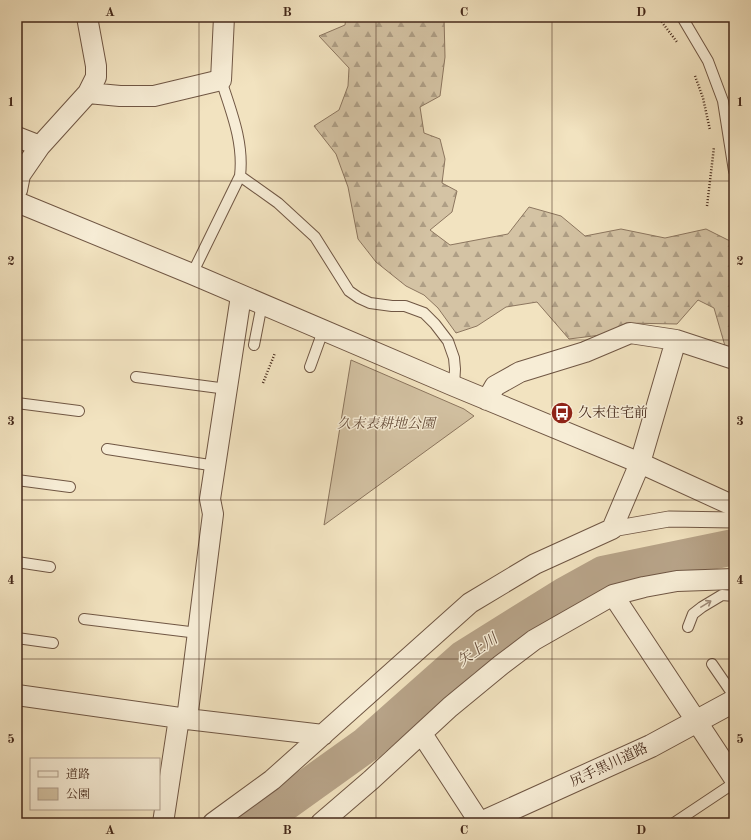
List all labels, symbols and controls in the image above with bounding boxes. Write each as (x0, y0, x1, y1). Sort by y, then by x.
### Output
text: A (105, 6, 115, 19)
text: B (282, 6, 292, 19)
text: C (460, 6, 468, 19)
text: D (636, 6, 646, 19)
text: 1 (7, 96, 15, 109)
text: 1 (736, 96, 744, 109)
text: 2 (7, 255, 15, 268)
text: 2 (736, 255, 744, 268)
bus stop icon: 久末住宅前 (549, 400, 575, 426)
place label: 久末住宅前 (578, 405, 648, 420)
text: 3 (7, 415, 15, 428)
text: 3 (736, 415, 744, 428)
park label: 久末表耕地公園 (337, 416, 437, 431)
text: 4 (7, 574, 15, 587)
text: 4 (736, 574, 744, 587)
one-way arrow (700, 600, 712, 608)
water label: 矢上川 (454, 629, 502, 670)
text: 5 (7, 733, 15, 746)
text: 5 (736, 733, 744, 746)
street label: 尻手黒川道路 (568, 740, 650, 789)
legend (30, 758, 160, 810)
text: 道路 (66, 767, 90, 781)
text: 公園 (66, 788, 90, 801)
text: A (105, 824, 115, 837)
text: B (282, 824, 292, 837)
text: C (460, 824, 468, 837)
text: D (636, 824, 646, 837)

